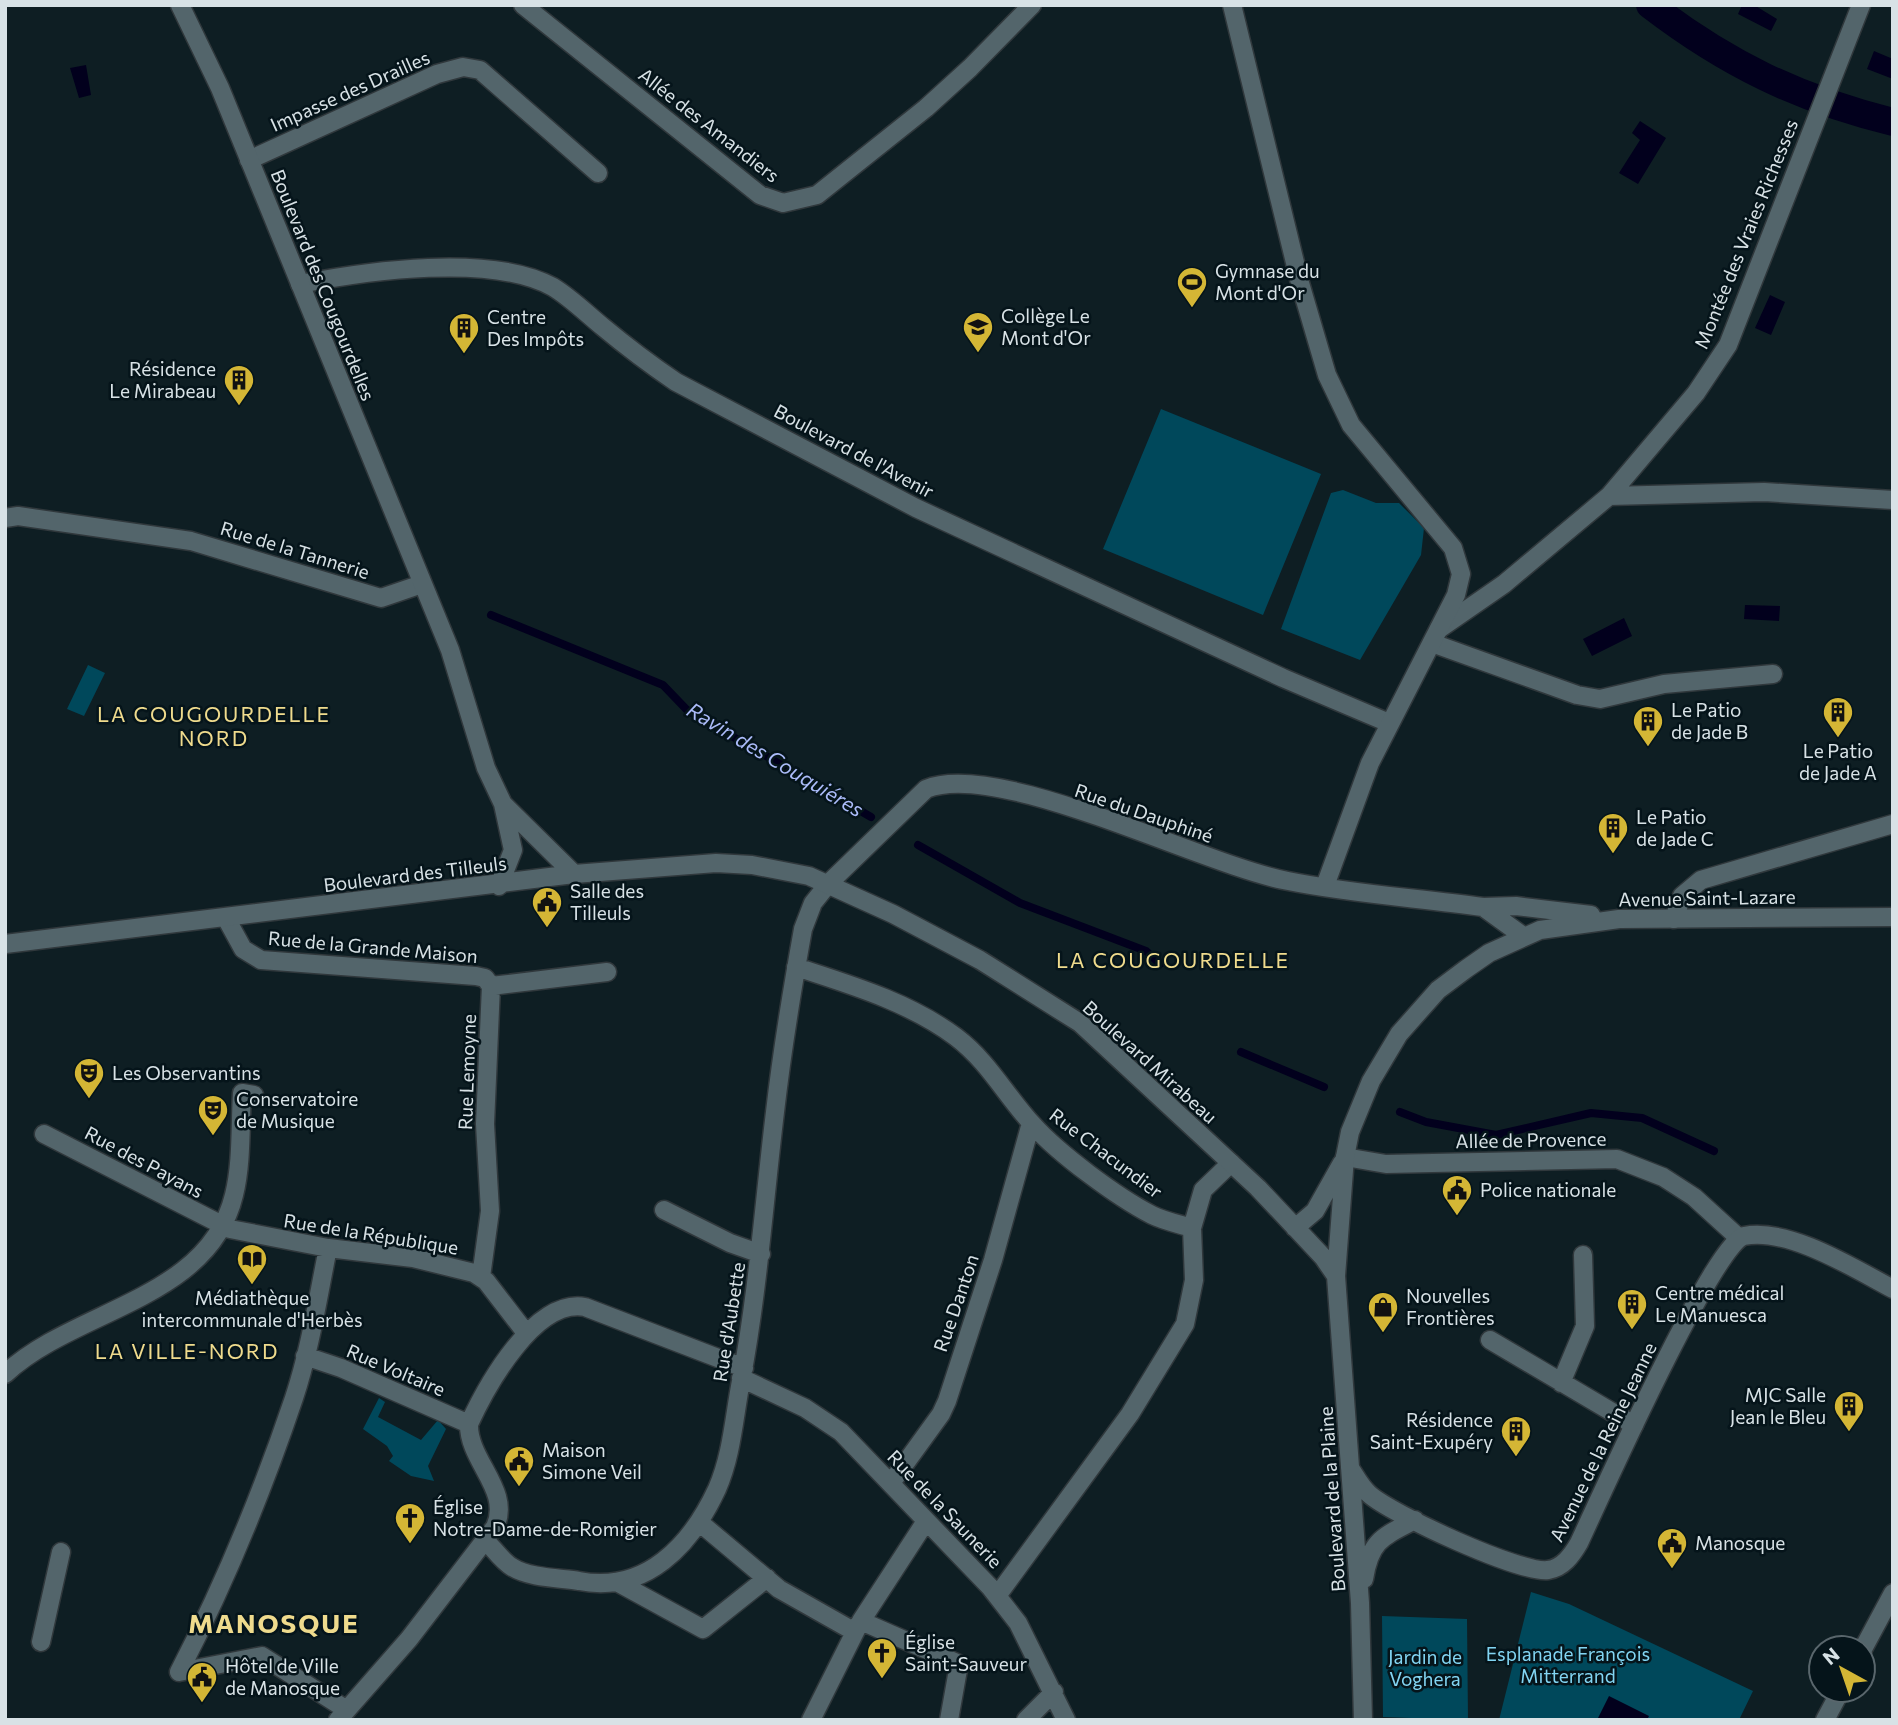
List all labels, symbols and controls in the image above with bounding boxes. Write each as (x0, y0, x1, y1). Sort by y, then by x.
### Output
street label: Impasse des Drailles (267, 45, 433, 136)
street label: Allée des Amandiers (634, 63, 784, 187)
street label: Montée des Vraies Richesses (1689, 116, 1802, 352)
street label: Boulevard des Cougourdelles (267, 166, 380, 404)
place label: Gymnase du Mont d'Or (1215, 259, 1320, 304)
sports icon: Gymnase du Mont d'Or (1175, 265, 1209, 309)
place label: Collège Le Mont d'Or (1001, 304, 1091, 349)
place label: Centre Des Impôts (487, 305, 584, 350)
school or university icon: Collège Le Mont d'Or (961, 310, 995, 354)
building icon: Centre Des Impôts (447, 311, 481, 355)
place label: Résidence Le Mirabeau (109, 357, 216, 402)
building icon: Résidence Le Mirabeau (222, 363, 256, 407)
street label: Boulevard de l'Avenir (770, 399, 938, 503)
street label: Rue de la Tannerie (218, 516, 372, 583)
building icon: Le Patio de Jade A (1821, 695, 1855, 739)
water label: Ravin des Couquiéres (683, 696, 869, 821)
place label: Le Patio de Jade B (1671, 698, 1748, 743)
district label: LA COUGOURDELLE NORD (97, 701, 331, 750)
building icon: Le Patio de Jade B (1631, 704, 1665, 748)
place label: Le Patio de Jade A (1799, 739, 1877, 784)
street label: Rue du Dauphiné (1072, 778, 1216, 847)
place label: Le Patio de Jade C (1636, 805, 1714, 850)
building icon: Le Patio de Jade C (1596, 811, 1630, 855)
street label: Boulevard des Tilleuls (322, 851, 508, 896)
place label: Salle des Tilleuls (570, 879, 644, 924)
street label: Avenue Saint-Lazare (1618, 884, 1796, 911)
public building icon: Salle des Tilleuls (530, 885, 564, 929)
street label: Rue de la Grande Maison (267, 926, 479, 967)
district label: LA COUGOURDELLE (1056, 947, 1290, 972)
street label: Boulevard Mirabeau (1079, 995, 1222, 1128)
street label: Rue Lemoyne (453, 1014, 480, 1130)
theatre icon: Les Observantins (72, 1056, 106, 1100)
place label: Les Observantins (112, 1061, 261, 1084)
place label: Conservatoire de Musique (236, 1087, 358, 1132)
theatre icon: Conservatoire de Musique (196, 1093, 230, 1137)
street label: Rue Chacundier (1045, 1103, 1167, 1203)
street label: Rue des Payans (81, 1121, 207, 1202)
street label: Allée de Provence (1455, 1127, 1607, 1152)
public building icon: Police nationale (1440, 1173, 1474, 1217)
place label: Police nationale (1480, 1178, 1616, 1201)
street label: Rue de la République (282, 1208, 460, 1259)
library icon: Médiathèque intercommunale d'Herbès (235, 1242, 269, 1286)
street label: Rue Danton (928, 1251, 983, 1355)
street label: Rue d'Aubette (708, 1260, 749, 1383)
place label: Centre médical Le Manuesca (1655, 1281, 1784, 1326)
place label: Nouvelles Frontières (1406, 1284, 1495, 1329)
place label: Médiathèque intercommunale d'Herbès (141, 1286, 363, 1331)
building icon: Centre médical Le Manuesca (1615, 1287, 1649, 1331)
shop icon: Nouvelles Frontières (1366, 1290, 1400, 1334)
district label: LA VILLE-NORD (95, 1338, 279, 1363)
street label: Avenue de la Reine Jeanne (1544, 1338, 1661, 1545)
street label: Rue Voltaire (344, 1339, 449, 1401)
place label: MJC Salle Jean le Bleu (1730, 1383, 1826, 1428)
building icon: MJC Salle Jean le Bleu (1832, 1389, 1866, 1433)
street label: Boulevard de la Plaine (1314, 1406, 1349, 1592)
place label: Résidence Saint-Exupéry (1370, 1408, 1493, 1453)
building icon: Résidence Saint-Exupéry (1499, 1414, 1533, 1458)
place label: Maison Simone Veil (542, 1438, 642, 1483)
public building icon: Maison Simone Veil (502, 1444, 536, 1488)
street label: Rue de la Saunerie (883, 1445, 1007, 1572)
place label: Église Notre-Dame-de-Romigier (433, 1495, 657, 1540)
church icon: Église Notre-Dame-de-Romigier (393, 1501, 427, 1545)
public building icon: Manosque (1655, 1526, 1689, 1570)
place label: Manosque (1695, 1531, 1785, 1554)
district label: MANOSQUE (188, 1607, 360, 1638)
place label: Église Saint-Sauveur (905, 1630, 1027, 1675)
north arrow (1807, 1634, 1877, 1704)
church icon: Église Saint-Sauveur (865, 1636, 899, 1680)
park label: Esplanade François Mitterrand (1486, 1642, 1650, 1687)
text: N (1818, 1642, 1844, 1669)
park label: Jardin de Voghera (1388, 1645, 1462, 1690)
place label: Hôtel de Ville de Manosque (225, 1654, 340, 1699)
public building icon: Hôtel de Ville de Manosque (185, 1660, 219, 1704)

